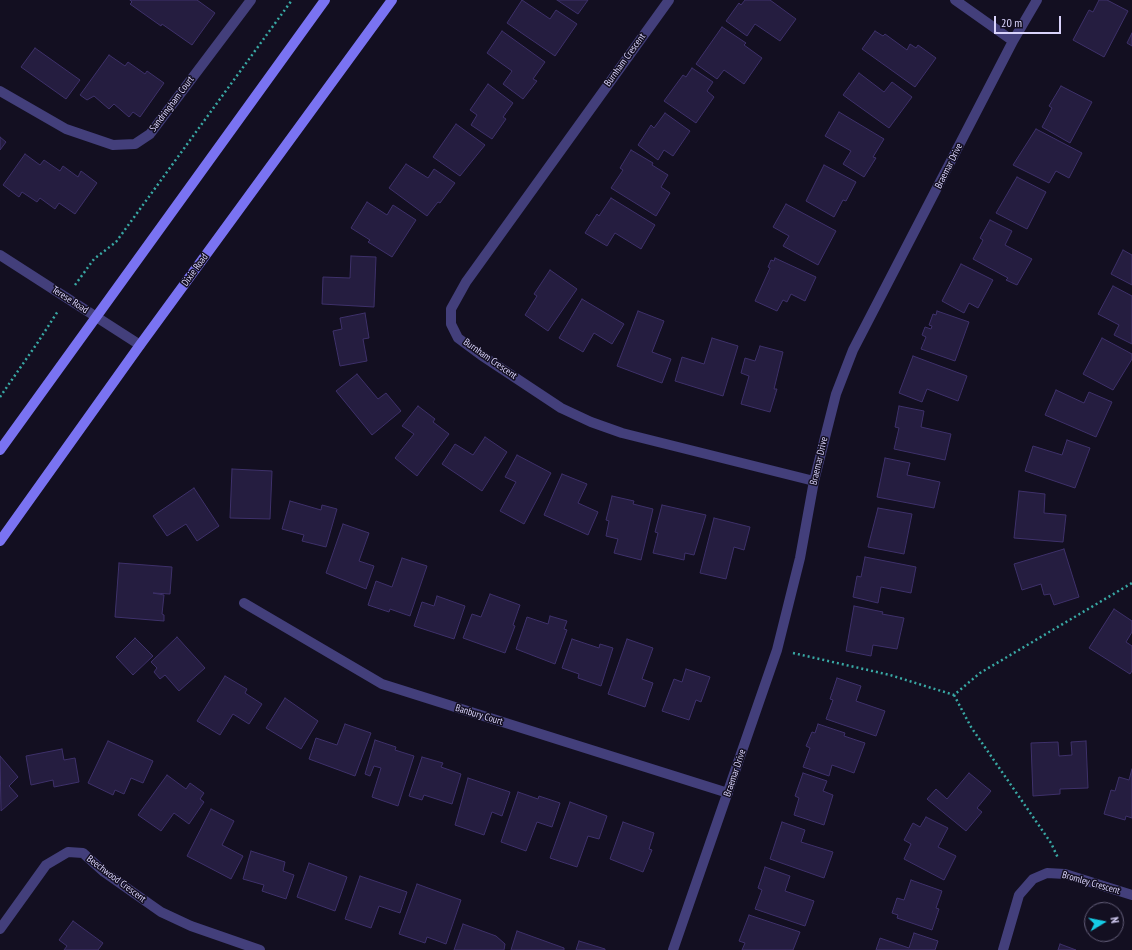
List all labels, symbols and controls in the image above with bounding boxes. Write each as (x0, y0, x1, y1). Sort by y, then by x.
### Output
scale bar (996, 8, 1063, 34)
text: 20 m (1001, 15, 1022, 30)
street label: Burnham Crescent (602, 31, 648, 89)
street label: Sandringham Court (147, 74, 197, 134)
street label: Braemar Drive (933, 141, 965, 191)
street label: Dixie Road (179, 251, 211, 289)
street label: Terese Road (49, 284, 91, 316)
street label: Burnham Crescent (461, 336, 519, 382)
street label: Braemar Drive (808, 436, 830, 486)
street label: Banbury Court (454, 702, 504, 728)
street label: Braemar Drive (721, 748, 749, 798)
street label: Beechwood Crescent (84, 853, 148, 905)
street label: Bromley Crescent (1061, 869, 1121, 897)
north arrow (1084, 902, 1124, 942)
text: N (1107, 916, 1122, 924)

